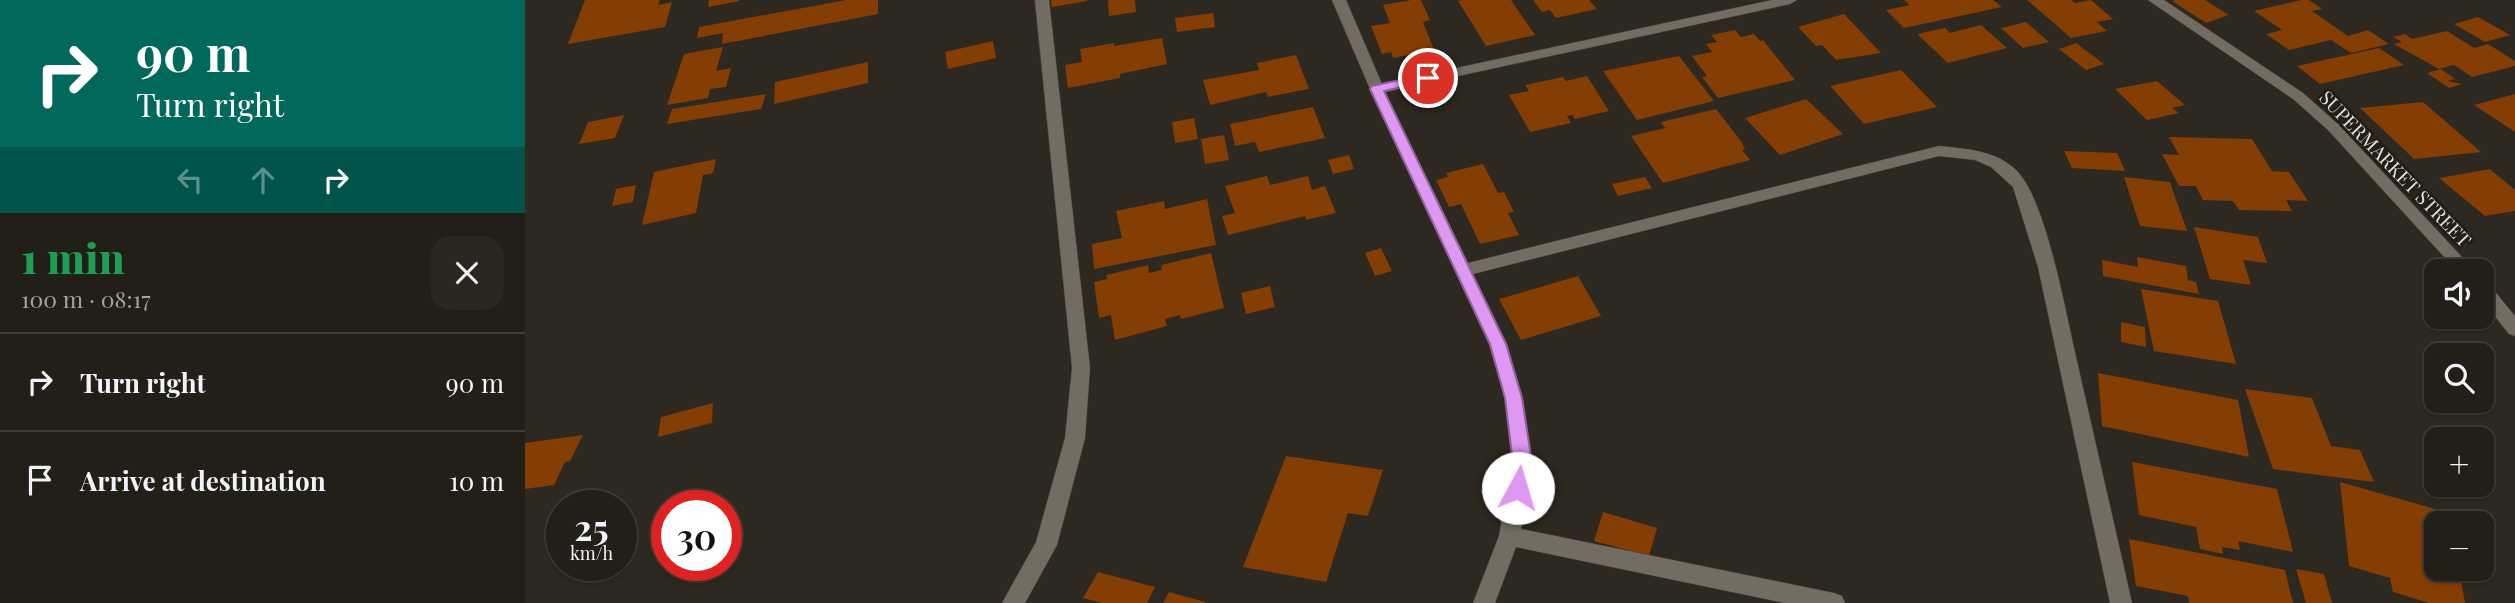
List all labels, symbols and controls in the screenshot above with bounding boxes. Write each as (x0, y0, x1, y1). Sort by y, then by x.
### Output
text: 90 m (136, 19, 250, 84)
icon: right (21, 28, 112, 119)
pin (1398, 48, 1458, 108)
icon: arrive (1409, 59, 1447, 97)
text: Turn right (136, 82, 284, 125)
street label: SUPERMARKET STREET (2314, 84, 2478, 252)
icon: left (171, 161, 209, 199)
icon: ahead (244, 161, 282, 199)
icon: right (317, 161, 355, 199)
text: 1 min (21, 229, 125, 285)
button: close (430, 236, 504, 310)
map controls (2424, 259, 2494, 581)
button: sound (2424, 259, 2494, 329)
text: 100 m · 08:17 (21, 283, 151, 314)
button: search (2424, 343, 2494, 413)
icon: right (21, 363, 59, 401)
text: Turn right (80, 365, 206, 400)
text: 90 m (446, 365, 504, 400)
button: + (2424, 427, 2494, 497)
position arrow (1481, 451, 1555, 525)
icon: arrive (21, 461, 59, 499)
text: Arrive at destination (80, 463, 326, 498)
text: 10 m (449, 463, 504, 498)
speed limit sign: 30 (651, 490, 742, 581)
text: 25 (574, 503, 609, 550)
button: − (2424, 511, 2494, 581)
text: km/h (570, 541, 613, 565)

